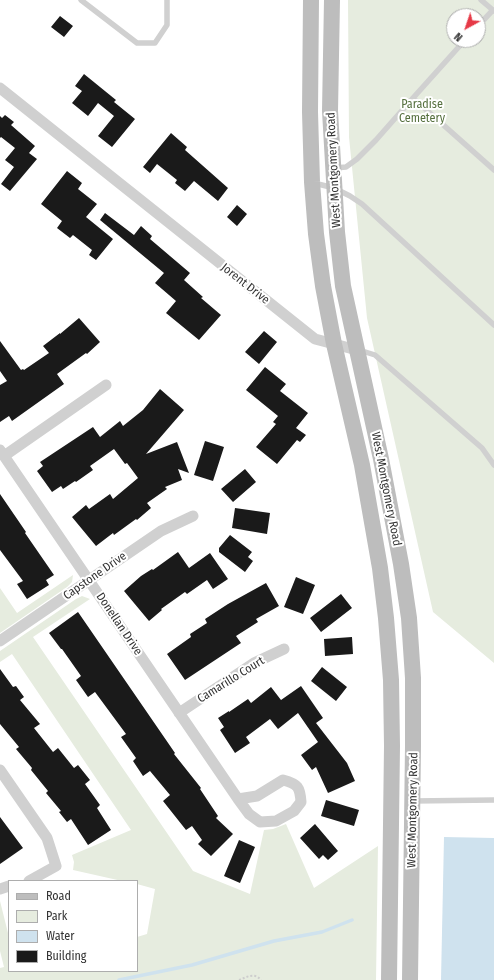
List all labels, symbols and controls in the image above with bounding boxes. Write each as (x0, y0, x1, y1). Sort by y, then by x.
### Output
north arrow (446, 8, 486, 48)
text: N (452, 30, 465, 44)
park label: Paradise Cemetery (399, 98, 445, 126)
street label: West Montgomery Road (324, 112, 344, 228)
street label: Jorent Drive (218, 261, 272, 307)
street label: West Montgomery Road (368, 431, 404, 547)
street label: Capstone Drive (61, 549, 129, 603)
street label: Donellan Drive (93, 590, 145, 658)
street label: Camarillo Court (195, 654, 267, 706)
street label: West Montgomery Road (405, 752, 421, 868)
legend (8, 880, 138, 972)
text: Road (46, 889, 71, 903)
text: Park (46, 909, 67, 923)
text: Water (46, 929, 74, 943)
text: Building (46, 949, 86, 963)

